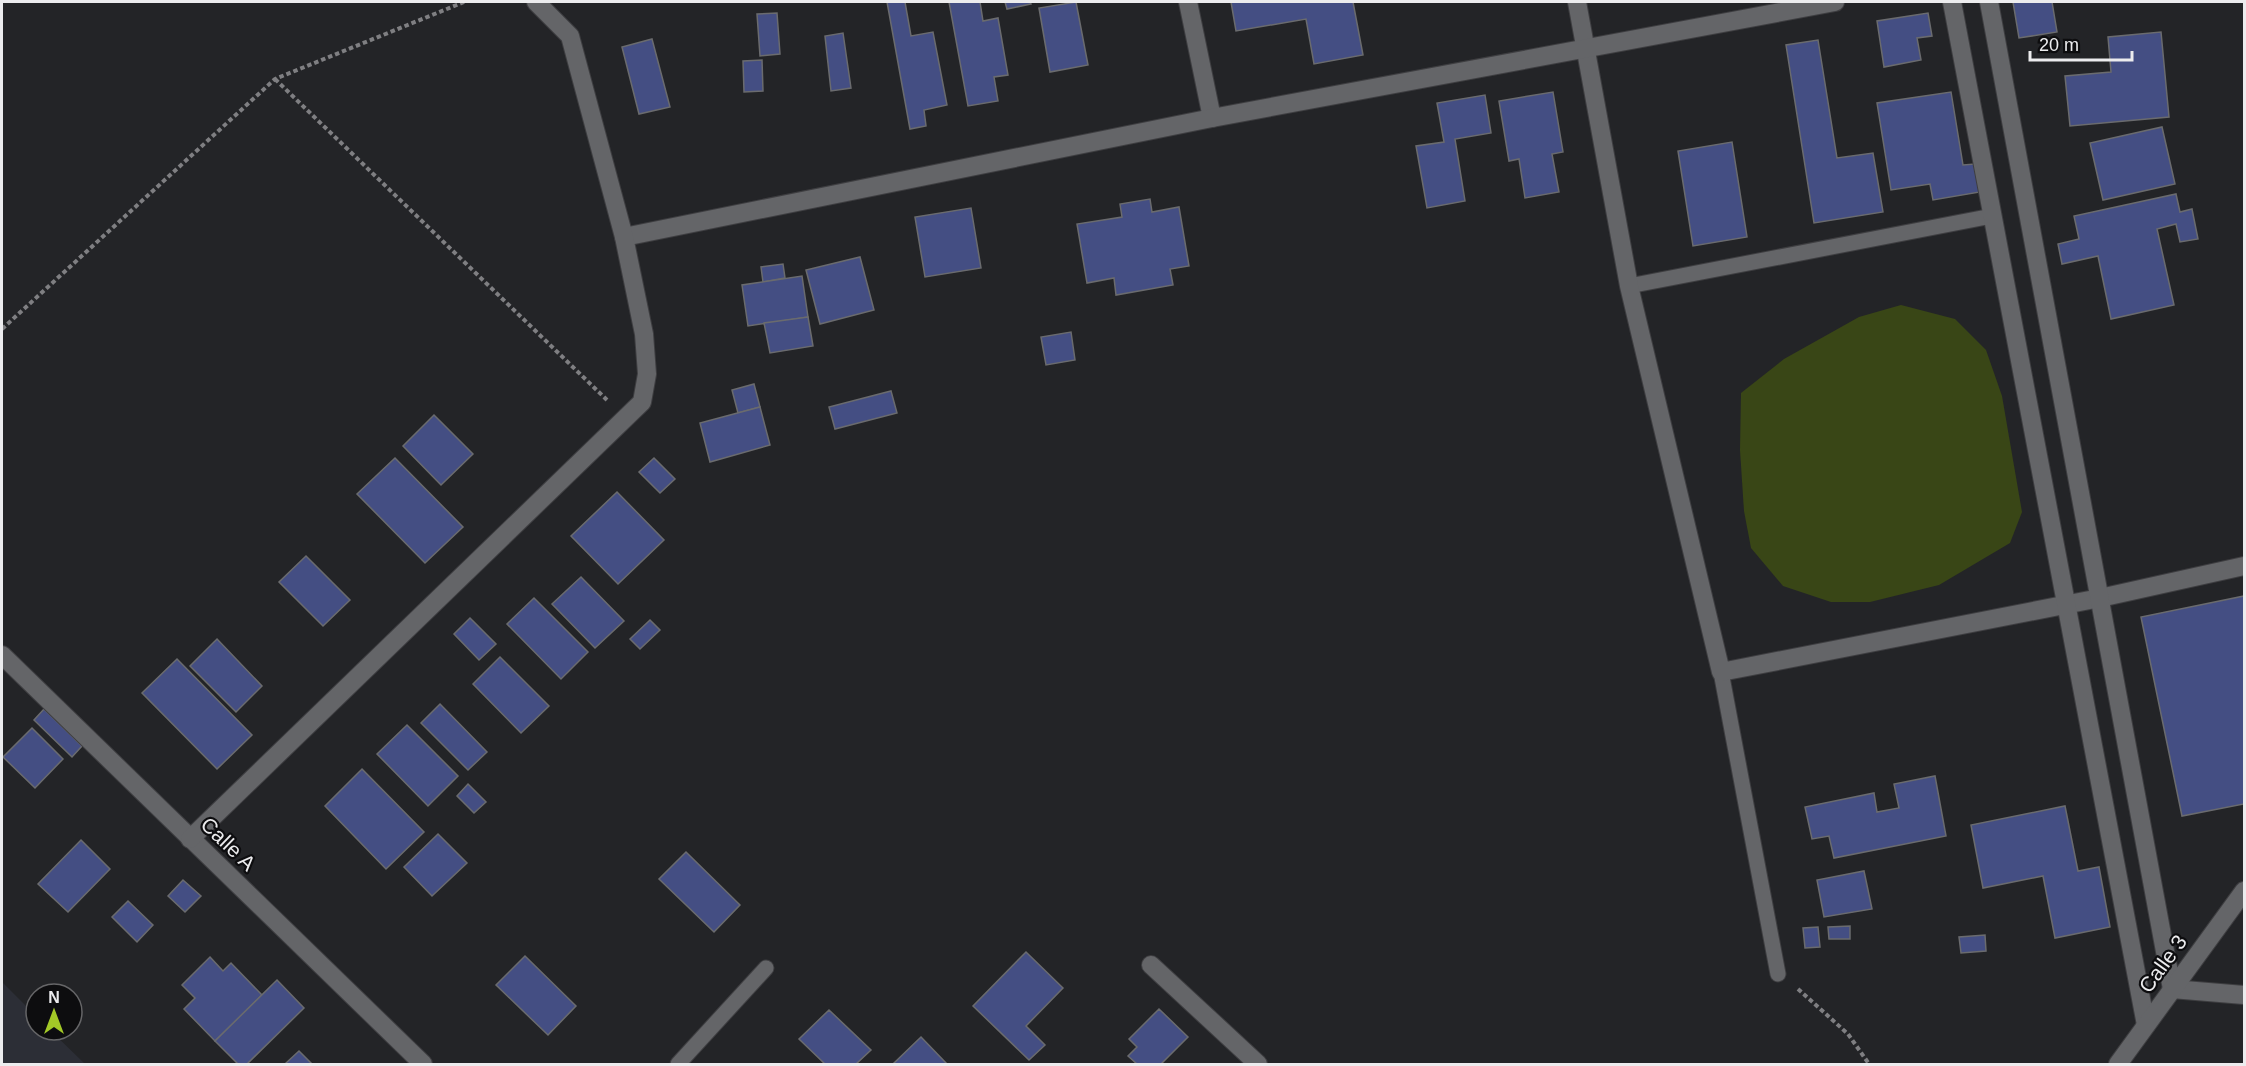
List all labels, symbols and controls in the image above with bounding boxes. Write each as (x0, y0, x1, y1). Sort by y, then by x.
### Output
scale bar (2030, 24, 2132, 62)
text: 20 m (2039, 35, 2079, 55)
street label: Calle A (196, 812, 260, 875)
street label: Calle 3 (2134, 931, 2191, 997)
north arrow (24, 982, 84, 1042)
text: N (48, 989, 60, 1006)

